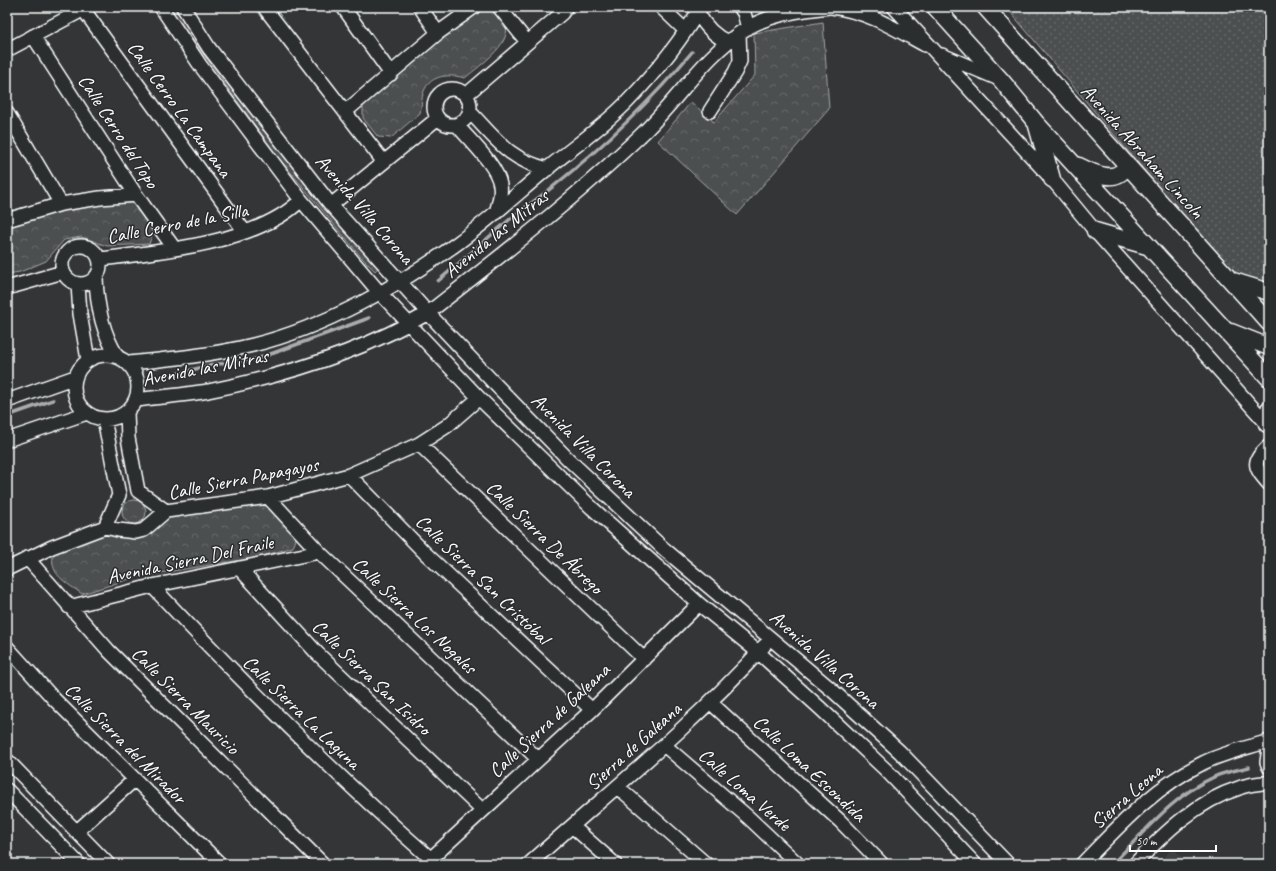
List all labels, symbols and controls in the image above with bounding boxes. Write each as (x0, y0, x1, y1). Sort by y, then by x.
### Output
street label: Calle Cerro La Campana (122, 36, 239, 184)
street label: Calle Cerro del Topo (73, 70, 165, 194)
street label: Avenida Abraham Lincoln (1076, 79, 1210, 225)
street label: Avenida Villa Corona (310, 149, 421, 271)
street label: Avenida las Mitras (439, 182, 555, 283)
street label: Calle Cerro de la Silla (105, 197, 252, 249)
street label: Avenida las Mitras (140, 343, 272, 392)
street label: Avenida Villa Corona (526, 388, 643, 504)
street label: Calle Sierra Papagayos (166, 451, 322, 505)
street label: Calle Sierra De Ábrego (481, 475, 610, 601)
street label: Calle Sierra San Cristóbal (410, 509, 558, 652)
street label: Avenida Sierra Del Fraile (105, 529, 277, 589)
street label: Calle Sierra Los Nogales (347, 551, 484, 681)
street label: Avenida Villa Corona (764, 605, 886, 715)
street label: Calle Sierra San Isidro (307, 614, 438, 742)
street label: Calle Sierra Mauricio (126, 641, 246, 760)
street label: Calle Sierra La Laguna (238, 650, 367, 776)
street label: Calle Sierra de Galeana (483, 657, 616, 783)
street label: Calle Sierra del Mirador (60, 677, 193, 811)
street label: Sierra de Galeana (580, 695, 688, 796)
street label: Calle Loma Escondida (748, 710, 872, 828)
street label: Calle Loma Verde (693, 742, 797, 837)
street label: Sierra Leona (1085, 757, 1169, 834)
scale bar (1130, 827, 1216, 853)
text: 50 m (1136, 833, 1158, 849)

